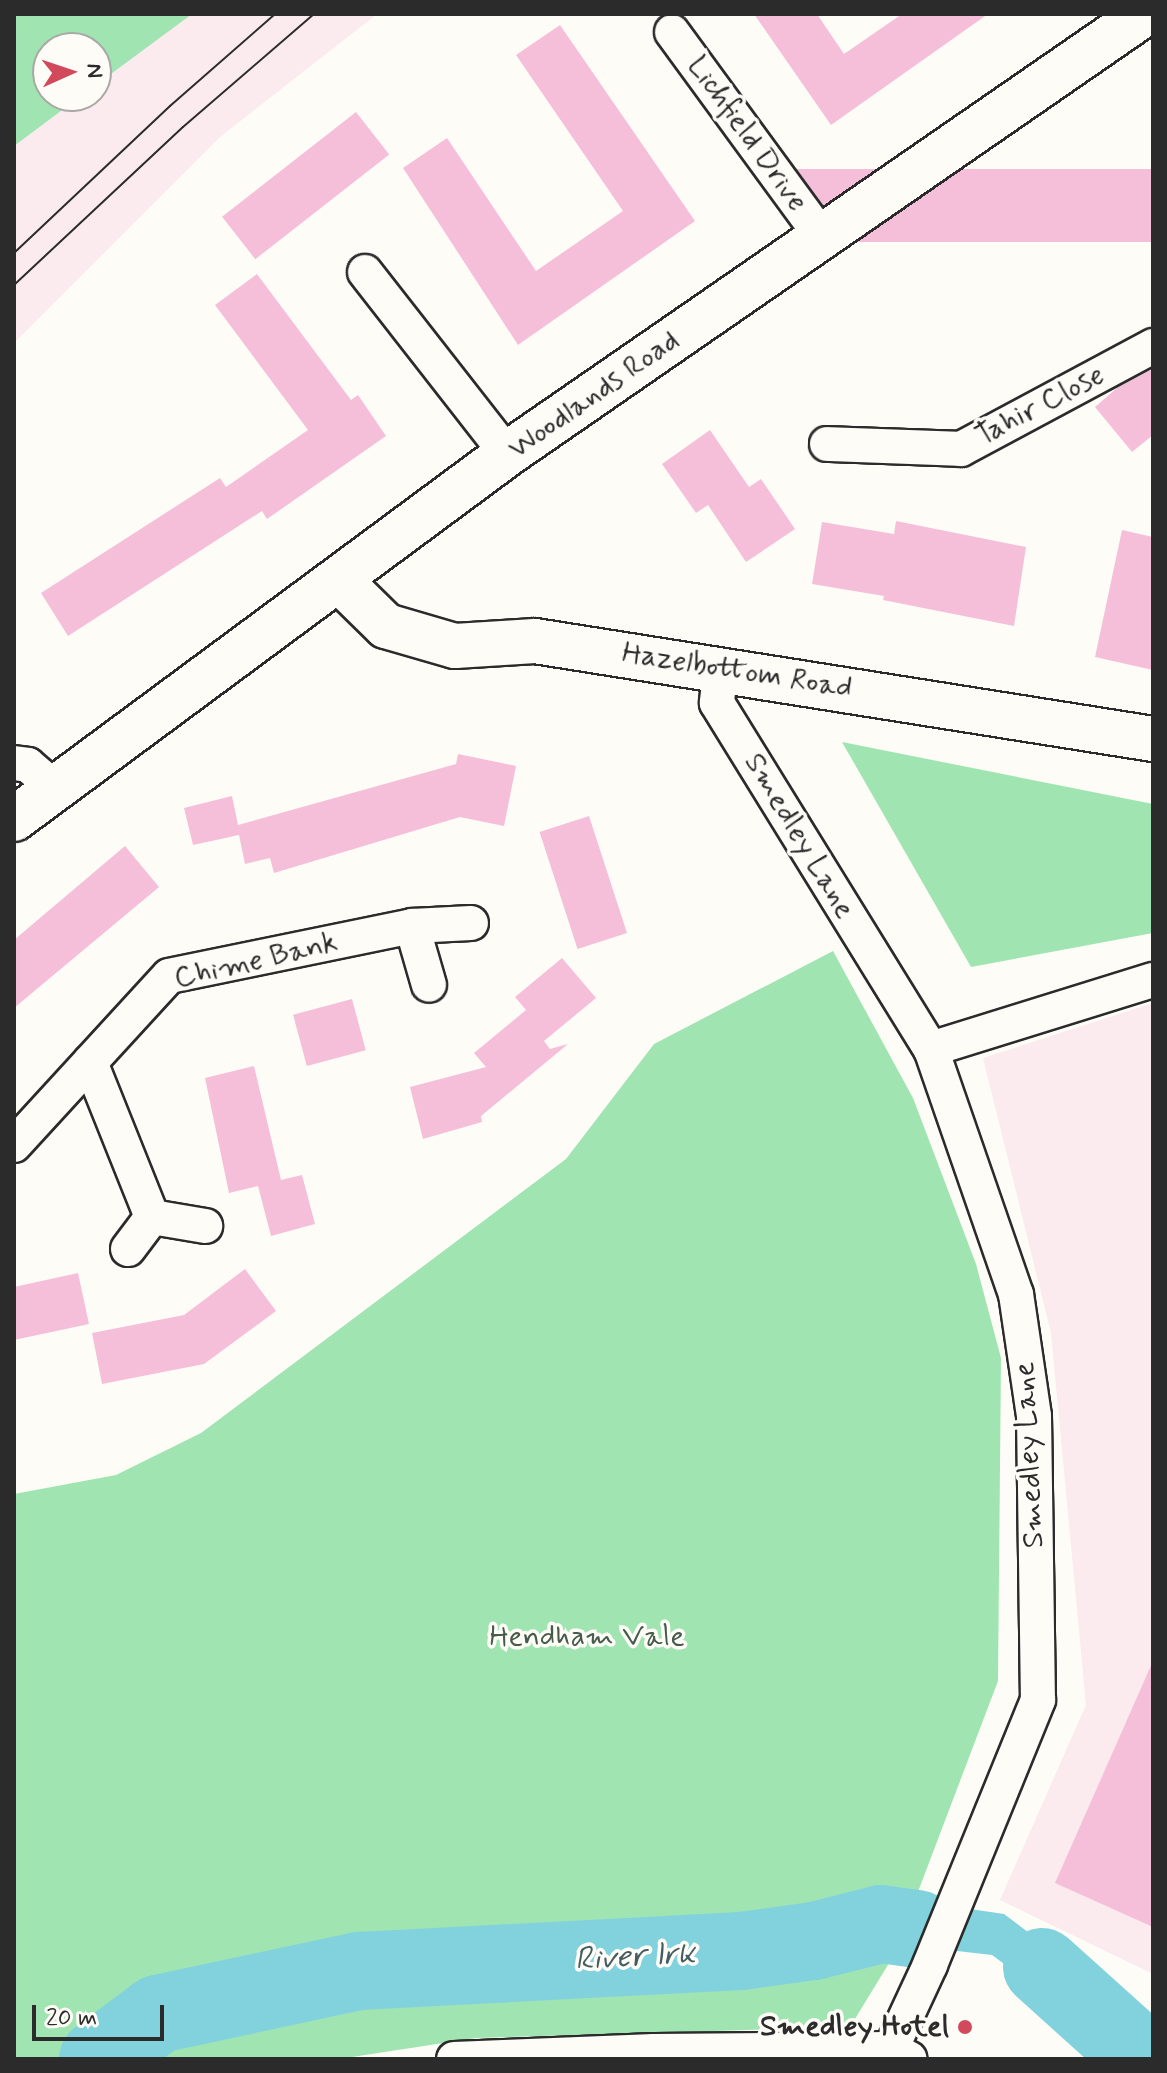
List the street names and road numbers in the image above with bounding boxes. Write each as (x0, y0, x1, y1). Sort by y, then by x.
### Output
street label: Lichfield Drive (679, 50, 815, 218)
street label: Woodlands Road (502, 323, 686, 467)
street label: Tahir Close (969, 357, 1111, 455)
street label: Hazelbottom Road (621, 635, 853, 707)
street label: Smedley Lane (736, 747, 862, 925)
street label: Chime Bank (172, 925, 340, 997)
street label: Smedley Lane (1007, 1362, 1053, 1548)

